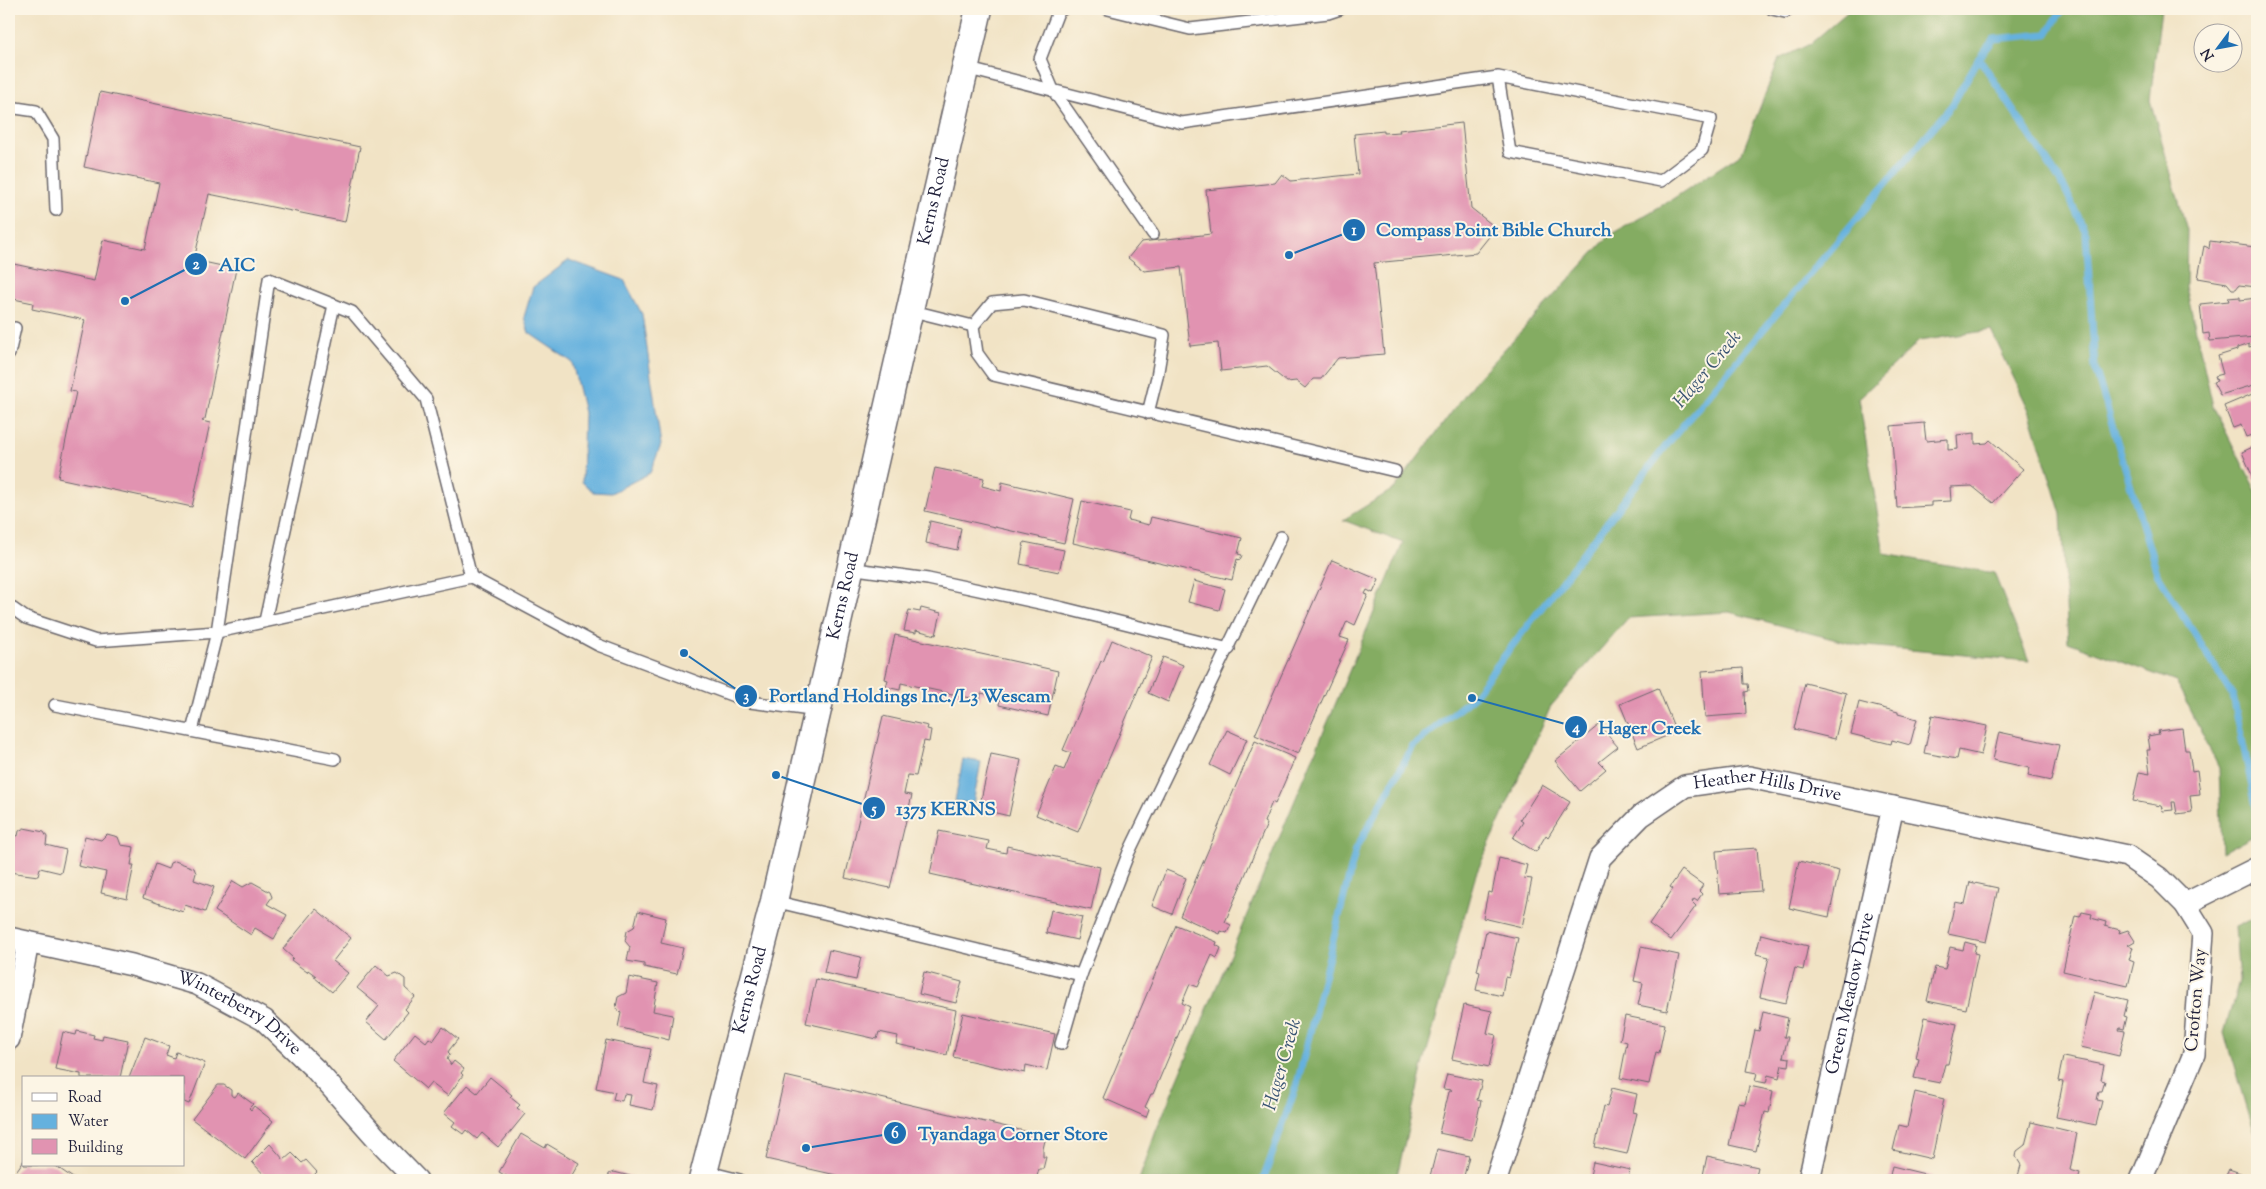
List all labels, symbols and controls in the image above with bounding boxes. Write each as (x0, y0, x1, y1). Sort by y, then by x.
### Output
north arrow (2194, 22, 2244, 72)
text: N (2197, 44, 2220, 64)
street label: Kerns Road (912, 155, 957, 248)
callout: Compass Point Bible Church (1342, 213, 1622, 247)
text: Compass Point Bible Church (1376, 218, 1613, 245)
text: 1 (1351, 221, 1357, 242)
callout: AIC (184, 247, 266, 281)
text: AIC (219, 253, 256, 280)
text: 2 (192, 255, 200, 276)
water label: Hager Creek (1667, 325, 1749, 415)
street label: Kerns Road (821, 550, 867, 643)
callout: Portland Holdings Inc./L3 Wescam (734, 679, 1060, 713)
text: Portland Holdings Inc./L3 Wescam (769, 684, 1051, 711)
text: 3 (743, 687, 749, 708)
callout: Hager Creek (1564, 710, 1712, 744)
text: Hager Creek (1599, 716, 1702, 743)
text: 4 (1571, 718, 1580, 739)
street label: Heather Hills Drive (1692, 764, 1844, 809)
callout: 1375 KERNS (861, 791, 1006, 825)
text: 1375 KERNS (896, 797, 996, 824)
text: 5 (870, 800, 877, 821)
street label: Green Meadow Drive (1820, 910, 1882, 1077)
street label: Kerns Road (727, 944, 775, 1037)
street label: Crofton Way (2180, 947, 2214, 1053)
street label: Winterberry Drive (174, 966, 307, 1062)
water label: Hager Creek (1257, 1016, 1309, 1114)
legend (22, 1076, 185, 1166)
text: Road (68, 1088, 102, 1109)
text: Water (68, 1112, 109, 1133)
callout: Tyandaga Corner Store (883, 1116, 1117, 1150)
text: Tyandaga Corner Store (918, 1122, 1108, 1149)
text: 6 (891, 1124, 899, 1145)
text: Building (68, 1138, 123, 1159)

